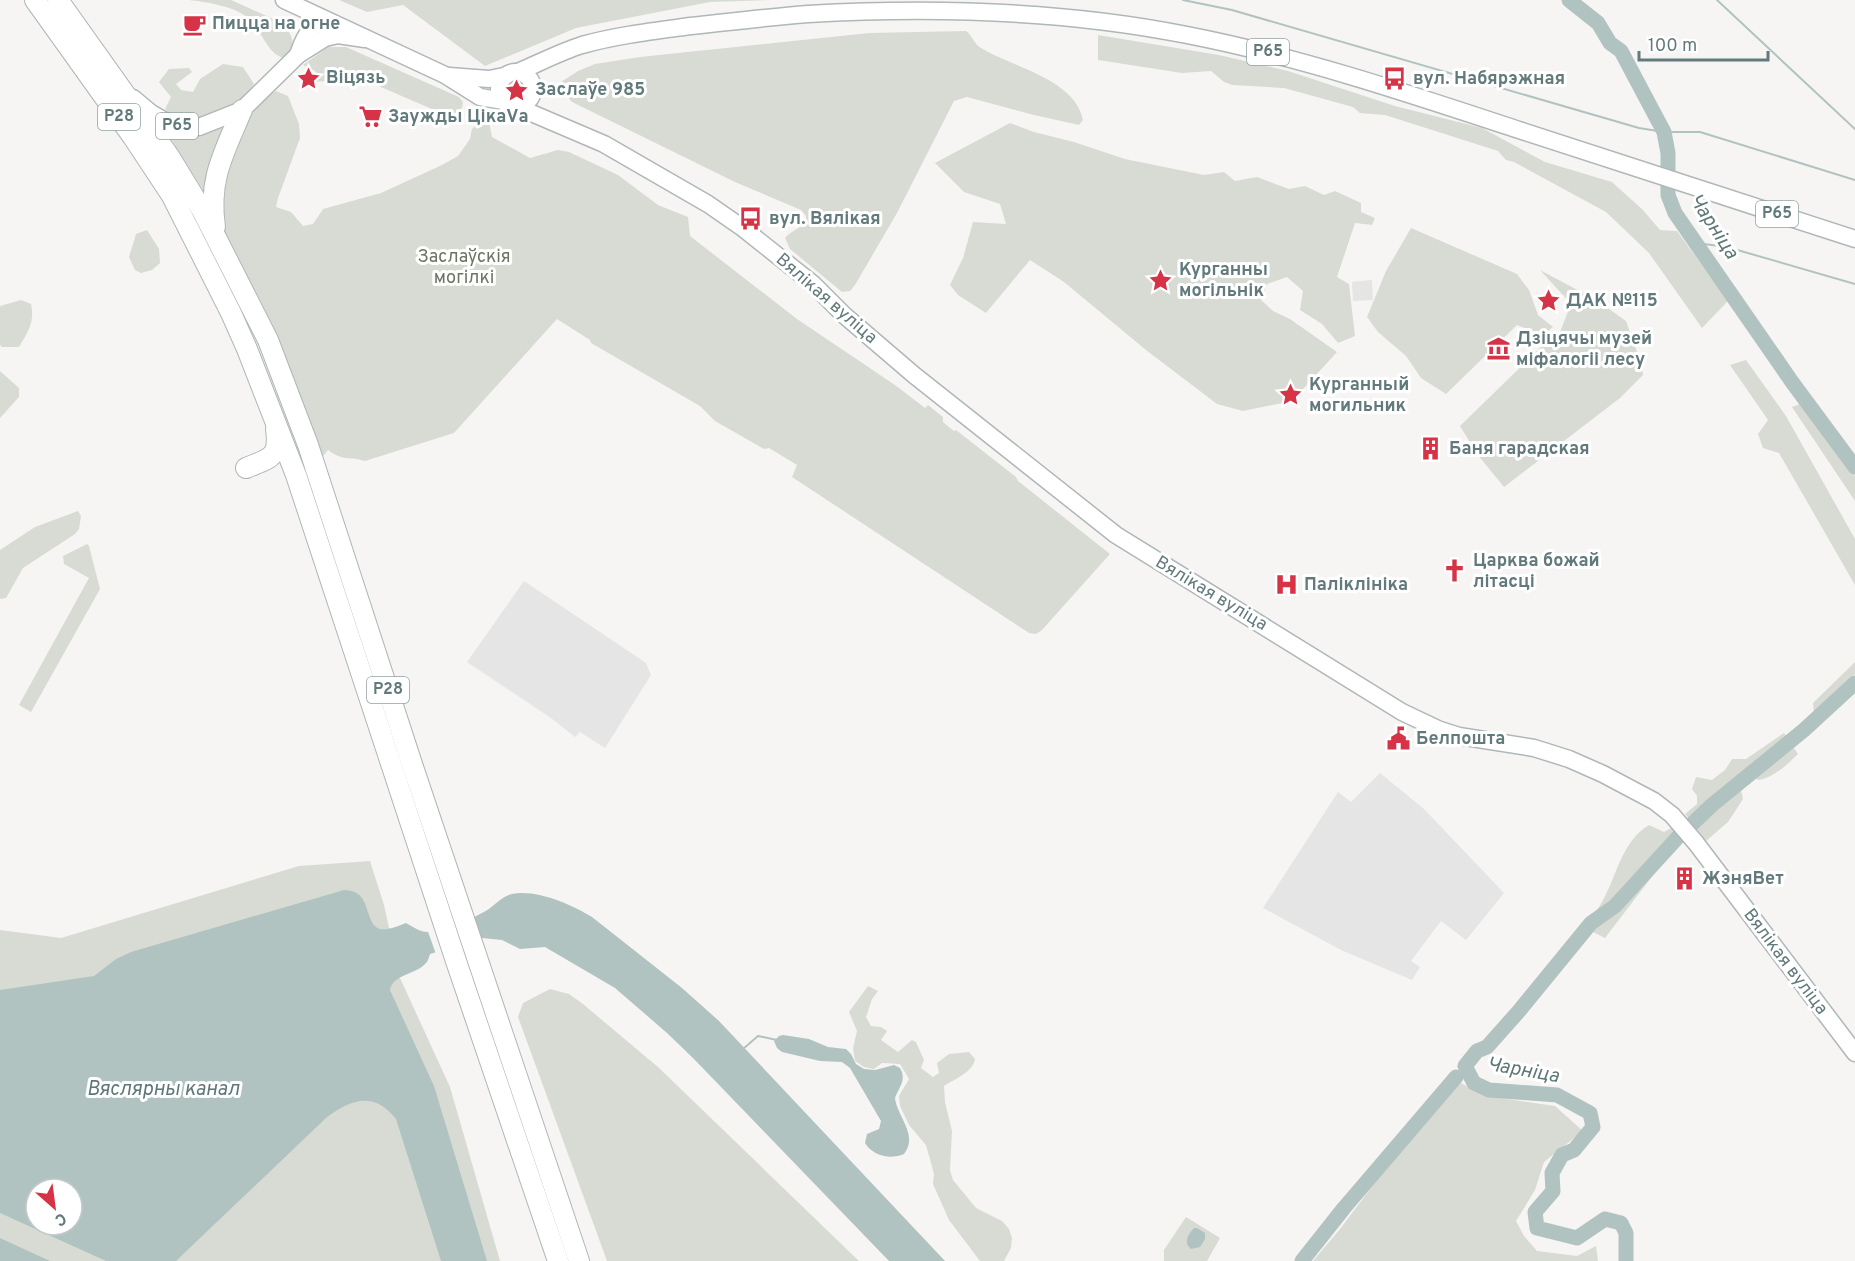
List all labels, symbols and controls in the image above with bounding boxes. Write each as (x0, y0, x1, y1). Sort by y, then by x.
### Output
cafe icon: Пицца на огне (181, 11, 207, 37)
place label: Пицца на огне (212, 13, 340, 36)
scale bar (1639, 24, 1768, 62)
text: 100 m (1648, 35, 1697, 58)
road number: Р65 (1247, 39, 1289, 65)
place icon: Віцязь (295, 65, 321, 91)
bus stop icon: вул. Набярэжная (1382, 66, 1408, 92)
place label: Віцязь (326, 67, 385, 90)
place label: вул. Набярэжная (1413, 68, 1565, 91)
place icon: Заслаўе 985 (504, 77, 530, 103)
place label: Заслаўе 985 (535, 79, 645, 102)
road number: Р28 (98, 104, 140, 130)
supermarket icon: Заужды ЦікаVа (357, 104, 383, 130)
place label: Заужды ЦікаVа (388, 106, 529, 129)
road number: Р65 (156, 113, 198, 139)
water label: Чарніца (1682, 190, 1744, 265)
road number: Р65 (1756, 201, 1798, 227)
bus stop icon: вул. Вялікая (738, 206, 764, 232)
place label: вул. Вялікая (769, 208, 881, 231)
park label: Заслаўскія могілкі (417, 246, 511, 290)
street label: Вялікая вуліца (770, 249, 882, 349)
place label: Курганны могільнік (1179, 259, 1268, 303)
place icon: Курганны могільнік (1148, 267, 1174, 293)
place icon: ДАК №115 (1535, 288, 1561, 314)
place label: ДАК №115 (1566, 290, 1658, 313)
place label: Дзіцячы музей міфалогіі лесу (1516, 328, 1652, 372)
museum icon: Дзіцячы музей міфалогіі лесу (1485, 336, 1511, 362)
place label: Курганный могильник (1309, 374, 1409, 418)
place icon: Курганный могильник (1278, 382, 1304, 408)
building icon: Баня гарадская (1418, 436, 1444, 462)
place label: Баня гарадская (1449, 438, 1590, 461)
place label: Царква божай літасці (1473, 550, 1600, 594)
street label: Вялікая вуліца (1151, 551, 1271, 637)
church icon: Царква божай літасці (1442, 558, 1468, 584)
hospital icon: Паліклініка (1273, 572, 1299, 598)
place label: Паліклініка (1304, 574, 1408, 597)
road number: Р28 (367, 677, 409, 703)
public building icon: Белпошта (1385, 726, 1411, 752)
place label: Белпошта (1416, 728, 1505, 751)
building icon: ЖэняВет (1671, 866, 1697, 892)
place label: ЖэняВет (1702, 868, 1784, 891)
street label: Вялікая вуліца (1738, 904, 1832, 1020)
water label: Чарніца (1485, 1052, 1562, 1090)
water label: Вяслярны канал (87, 1077, 240, 1103)
north arrow (24, 1177, 84, 1237)
text: С (51, 1207, 69, 1230)

